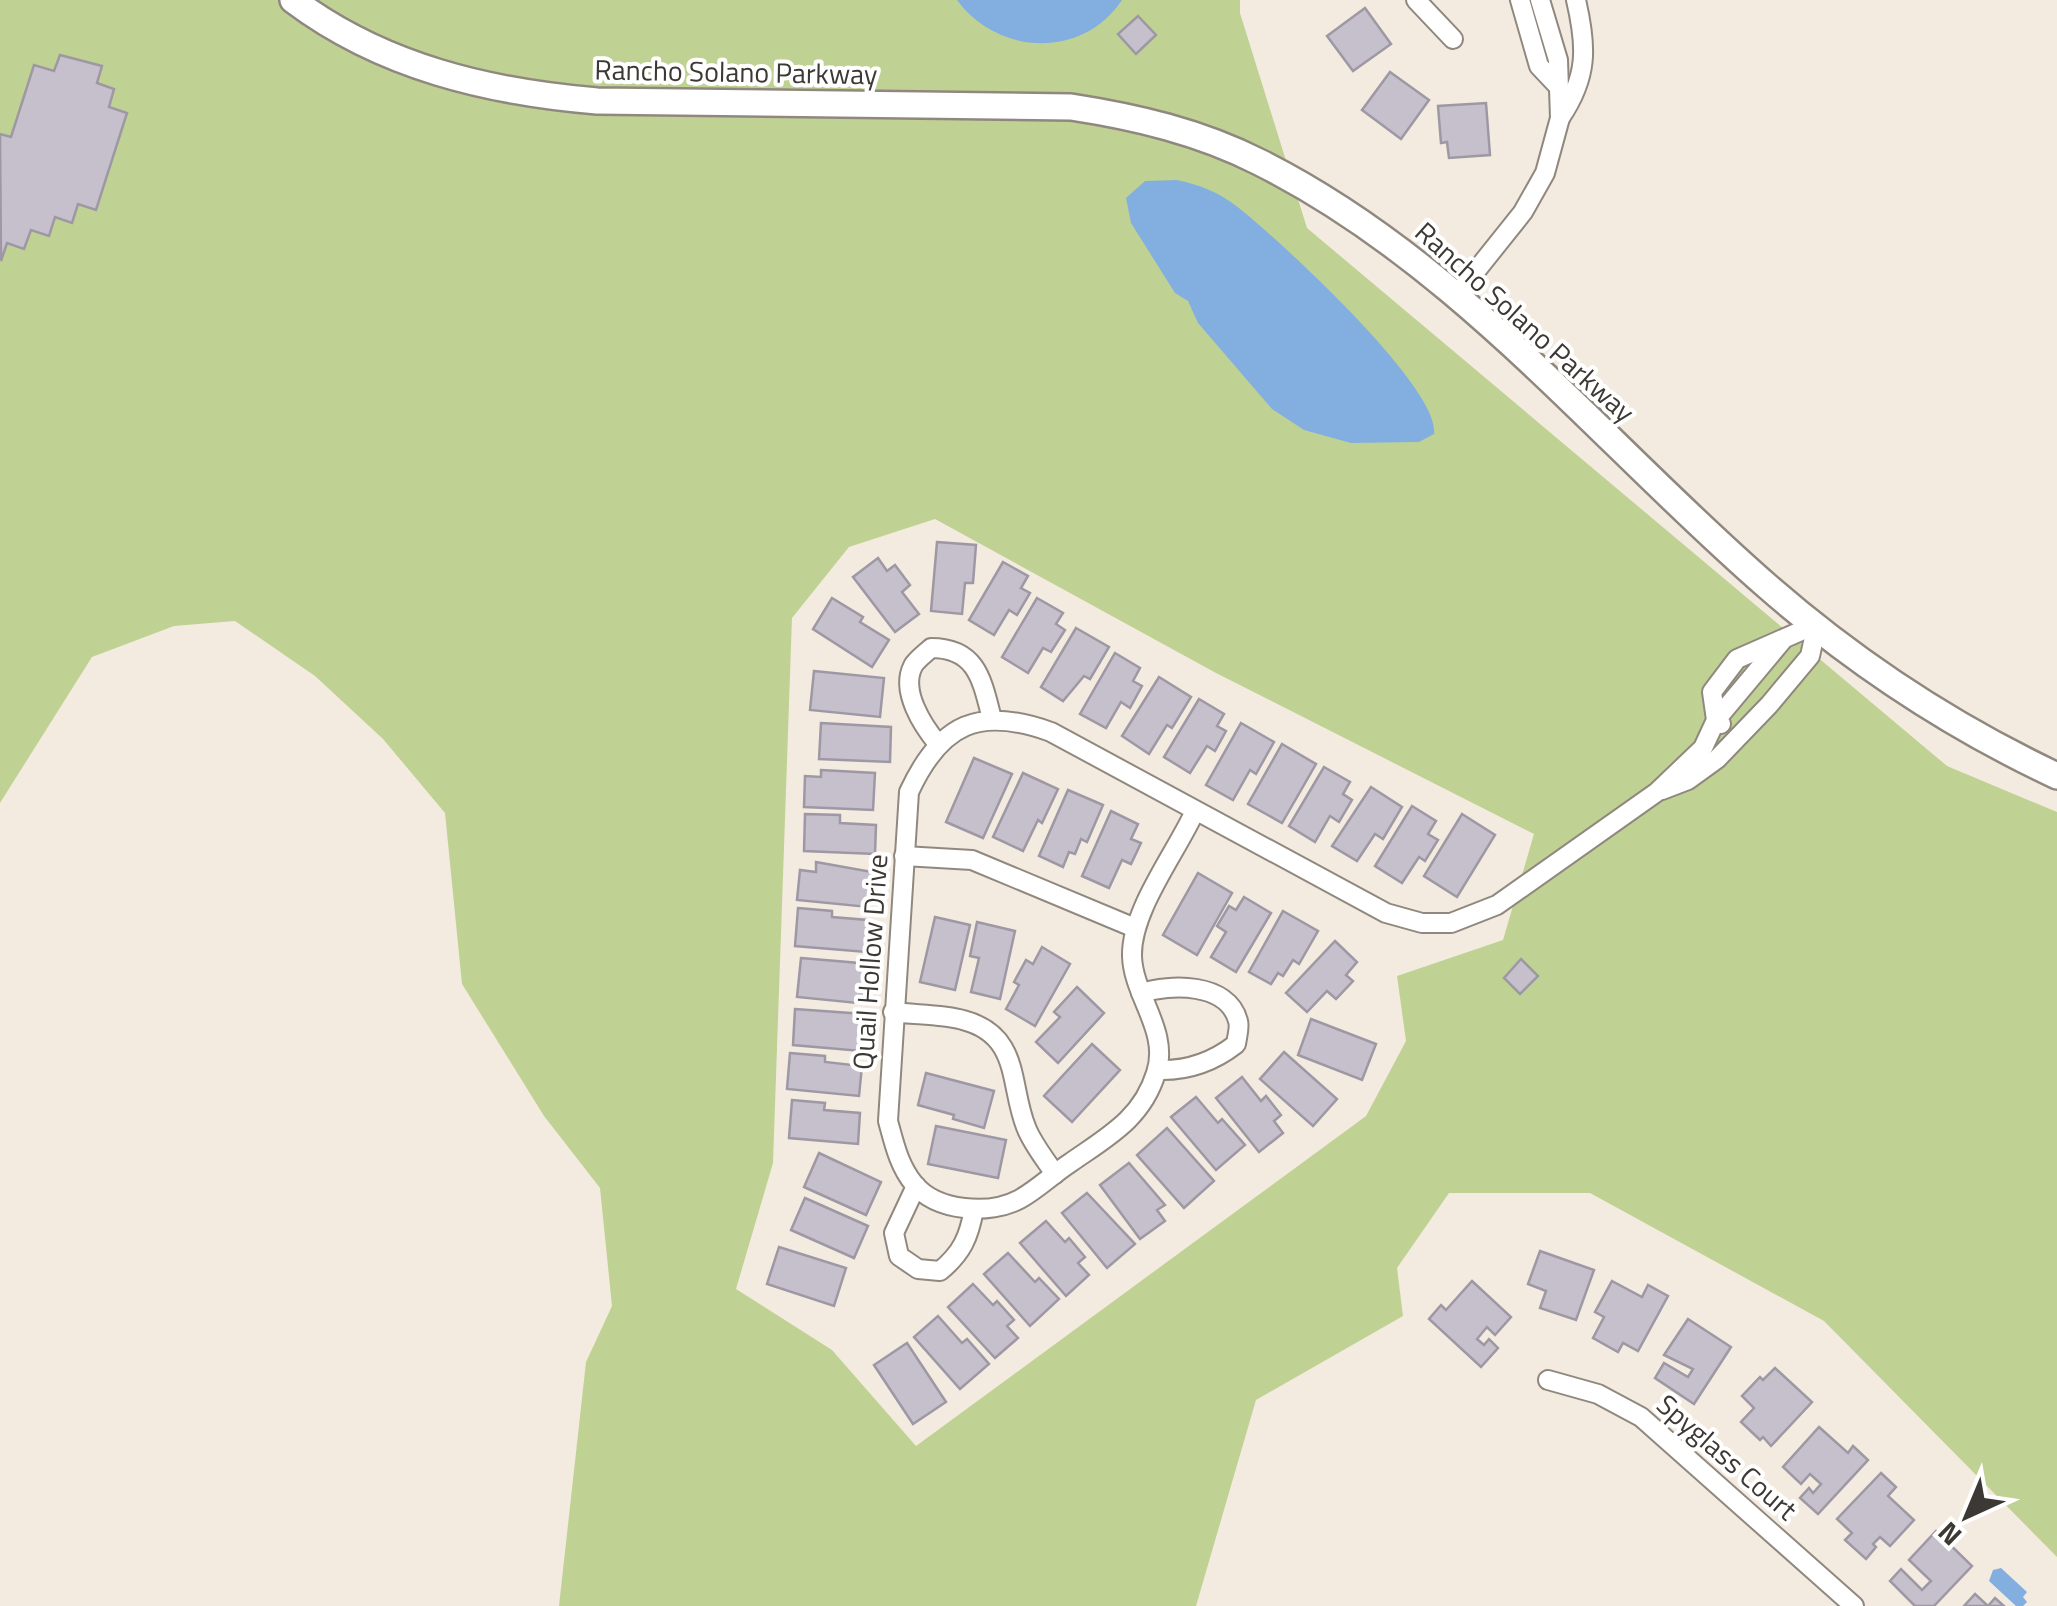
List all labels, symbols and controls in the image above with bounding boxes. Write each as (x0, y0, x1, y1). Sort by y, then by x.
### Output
street label: Rancho Solano Parkway (594, 48, 878, 95)
street label: Rancho Solano Parkway (1406, 211, 1645, 432)
street label: Quail Hollow Drive (841, 853, 898, 1071)
street label: Spyglass Court (1648, 1383, 1807, 1530)
north arrow (1917, 1466, 2017, 1566)
text: N (1927, 1512, 1971, 1557)

